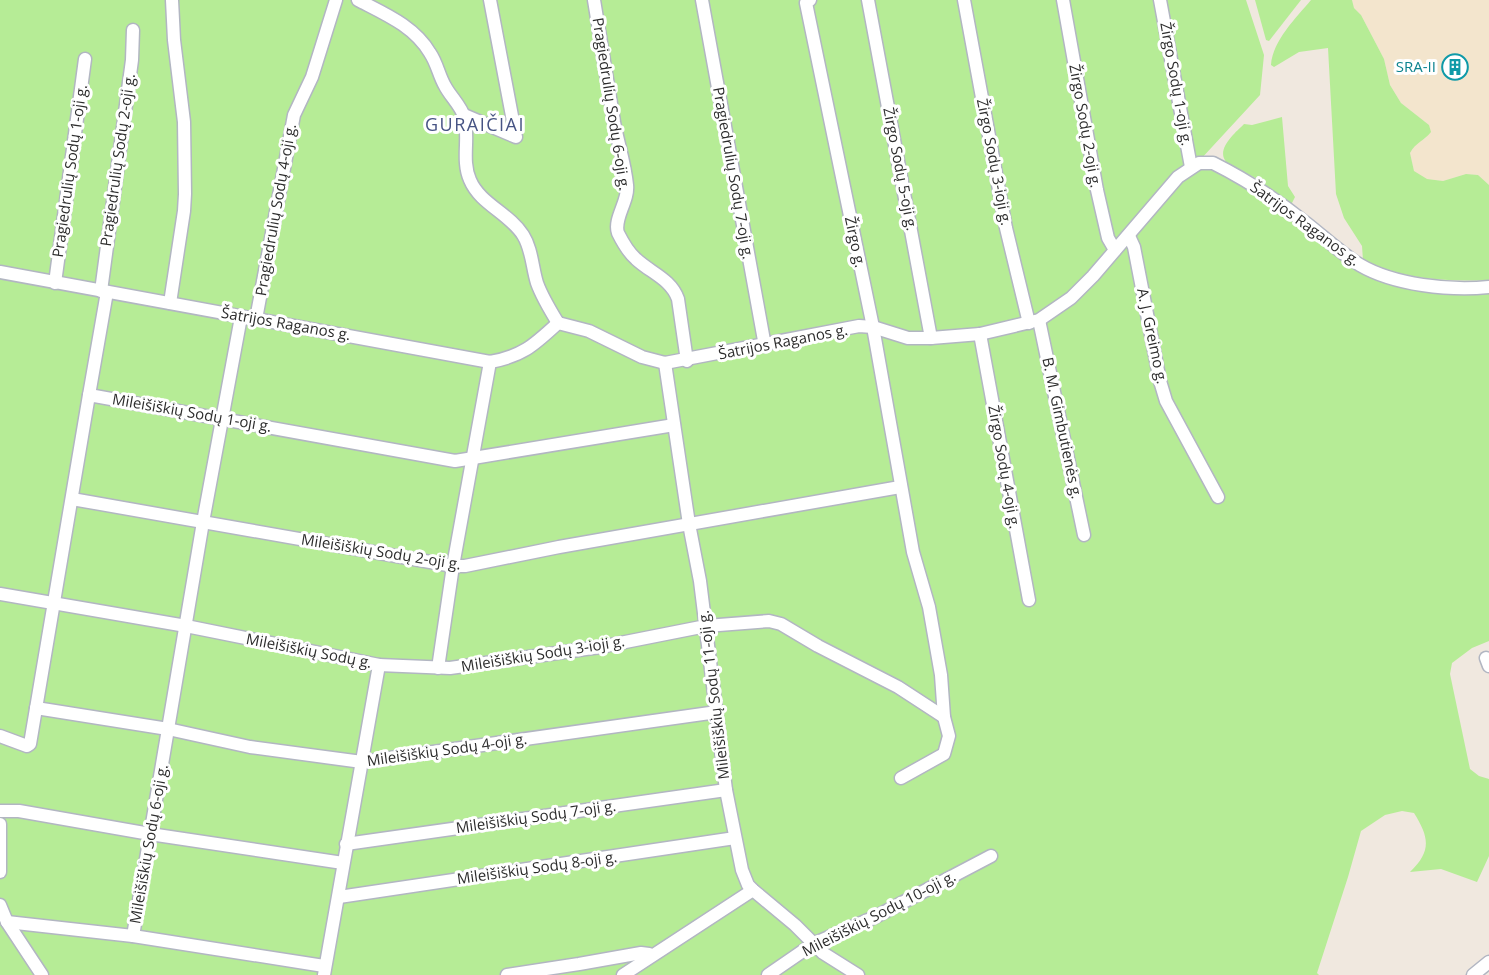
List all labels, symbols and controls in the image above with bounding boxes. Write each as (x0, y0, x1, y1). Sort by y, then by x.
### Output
street label: Pragiedrulių Sodų 6-oji g. (588, 16, 636, 192)
street label: Žirgo Sodų 1-oji g. (1156, 21, 1198, 147)
building icon: SRA-II (1440, 52, 1470, 82)
place label: SRA-II (1396, 56, 1436, 76)
street label: Žirgo Sodų 2-oji g. (1065, 63, 1107, 189)
street label: Pragiedrulių Sodų 2-oji g. (95, 72, 139, 248)
street label: Pragiedrulių Sodų 1-oji g. (47, 83, 91, 259)
street label: Pragiedrulių Sodų 7-oji g. (709, 85, 759, 261)
street label: Žirgo Sodų 3-ioji g. (973, 97, 1017, 227)
street label: Žirgo Sodų 5-oji g. (879, 106, 923, 232)
district label: GURAIČIAI (425, 112, 525, 136)
street label: Pragiedrulių Sodų 4-oji g. (250, 122, 300, 298)
street label: Šatrijos Raganos g. (1247, 177, 1365, 270)
street label: Žirgo g. (841, 214, 871, 269)
street label: A. J. Greimo g. (1133, 286, 1173, 385)
street label: Šatrijos Raganos g. (220, 302, 352, 344)
street label: Šatrijos Raganos g. (717, 319, 849, 363)
street label: B. M. Gimbutienės g. (1038, 355, 1088, 500)
street label: Mileišiškių Sodų 1-oji g. (111, 388, 273, 436)
street label: Žirgo Sodų 4-oji g. (984, 404, 1026, 530)
street label: Mileišiškių Sodų 2-oji g. (300, 528, 463, 574)
street label: Mileišiškių Sodų 11-oji g. (693, 609, 733, 781)
street label: Mileišiškių Sodų g. (245, 628, 374, 672)
street label: Mileišiškių Sodų 3-ioji g. (460, 630, 626, 676)
street label: Mileišiškių Sodų 4-oji g. (365, 728, 528, 770)
street label: Mileišiškių Sodų 6-oji g. (124, 763, 172, 925)
street label: Mileišiškių Sodų 7-oji g. (454, 795, 617, 837)
street label: Mileišiškių Sodų 8-oji g. (455, 846, 618, 888)
street label: Mileišiškių Sodų 10-oji g. (798, 866, 959, 961)

